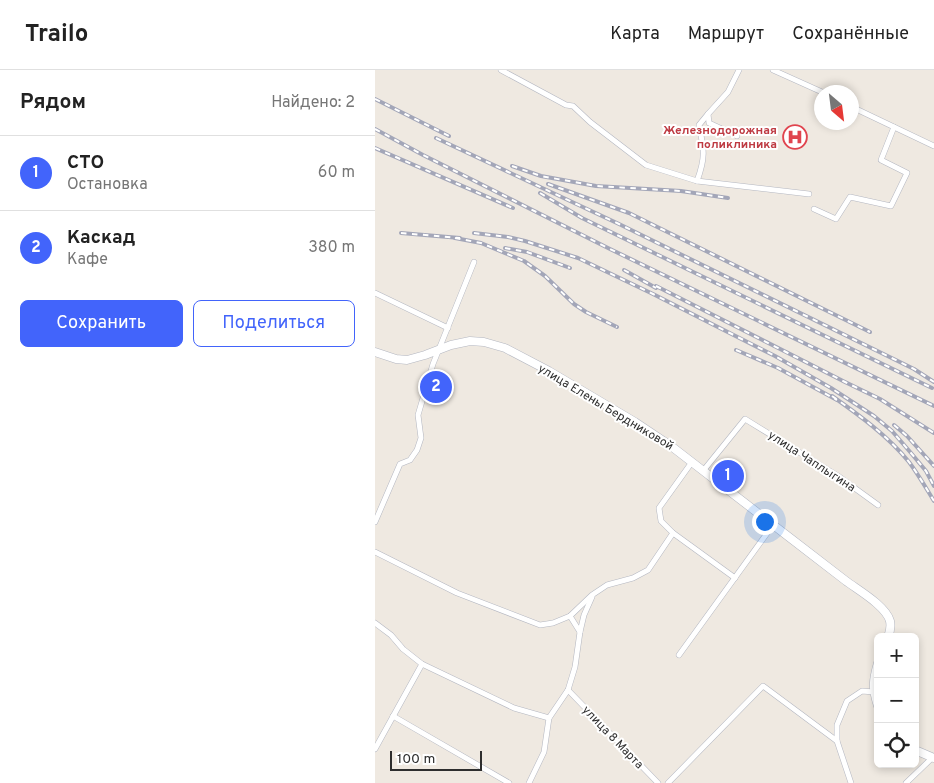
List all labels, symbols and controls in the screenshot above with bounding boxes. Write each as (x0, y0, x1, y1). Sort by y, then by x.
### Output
text: Trailo (25, 20, 88, 50)
text: Карта (610, 23, 660, 46)
text: Маршрут (688, 23, 764, 46)
text: Сохранённые (792, 23, 909, 46)
north arrow (814, 85, 859, 130)
text: Рядом (20, 89, 86, 116)
text: Найдено: 2 (271, 93, 355, 113)
place label: Железнодорожная поликлиника (663, 123, 777, 153)
hospital icon: Железнодорожная поликлиника (782, 124, 808, 150)
text: СТО (67, 151, 104, 175)
text: 1 (33, 163, 39, 183)
text: 60 m (318, 163, 355, 183)
text: Остановка (67, 175, 148, 195)
text: Каскад (67, 226, 135, 250)
text: 2 (31, 238, 41, 258)
text: 380 m (308, 238, 355, 258)
text: Кафе (67, 250, 108, 270)
button: Сохранить (20, 300, 183, 347)
button: Поделиться (193, 300, 355, 347)
street label: улица Елены Бердниковой (535, 361, 676, 455)
pin: 2 (420, 368, 452, 406)
street label: улица Чаплыгина (765, 428, 858, 496)
pin: 1 (712, 457, 744, 495)
your location (752, 509, 778, 535)
map controls (874, 633, 919, 768)
button: + (874, 633, 919, 678)
button: − (874, 678, 919, 723)
street label: улица 8 Марта (578, 703, 646, 773)
button: locate (874, 723, 919, 768)
scale bar (390, 748, 483, 771)
text: 100 m (397, 751, 435, 768)

